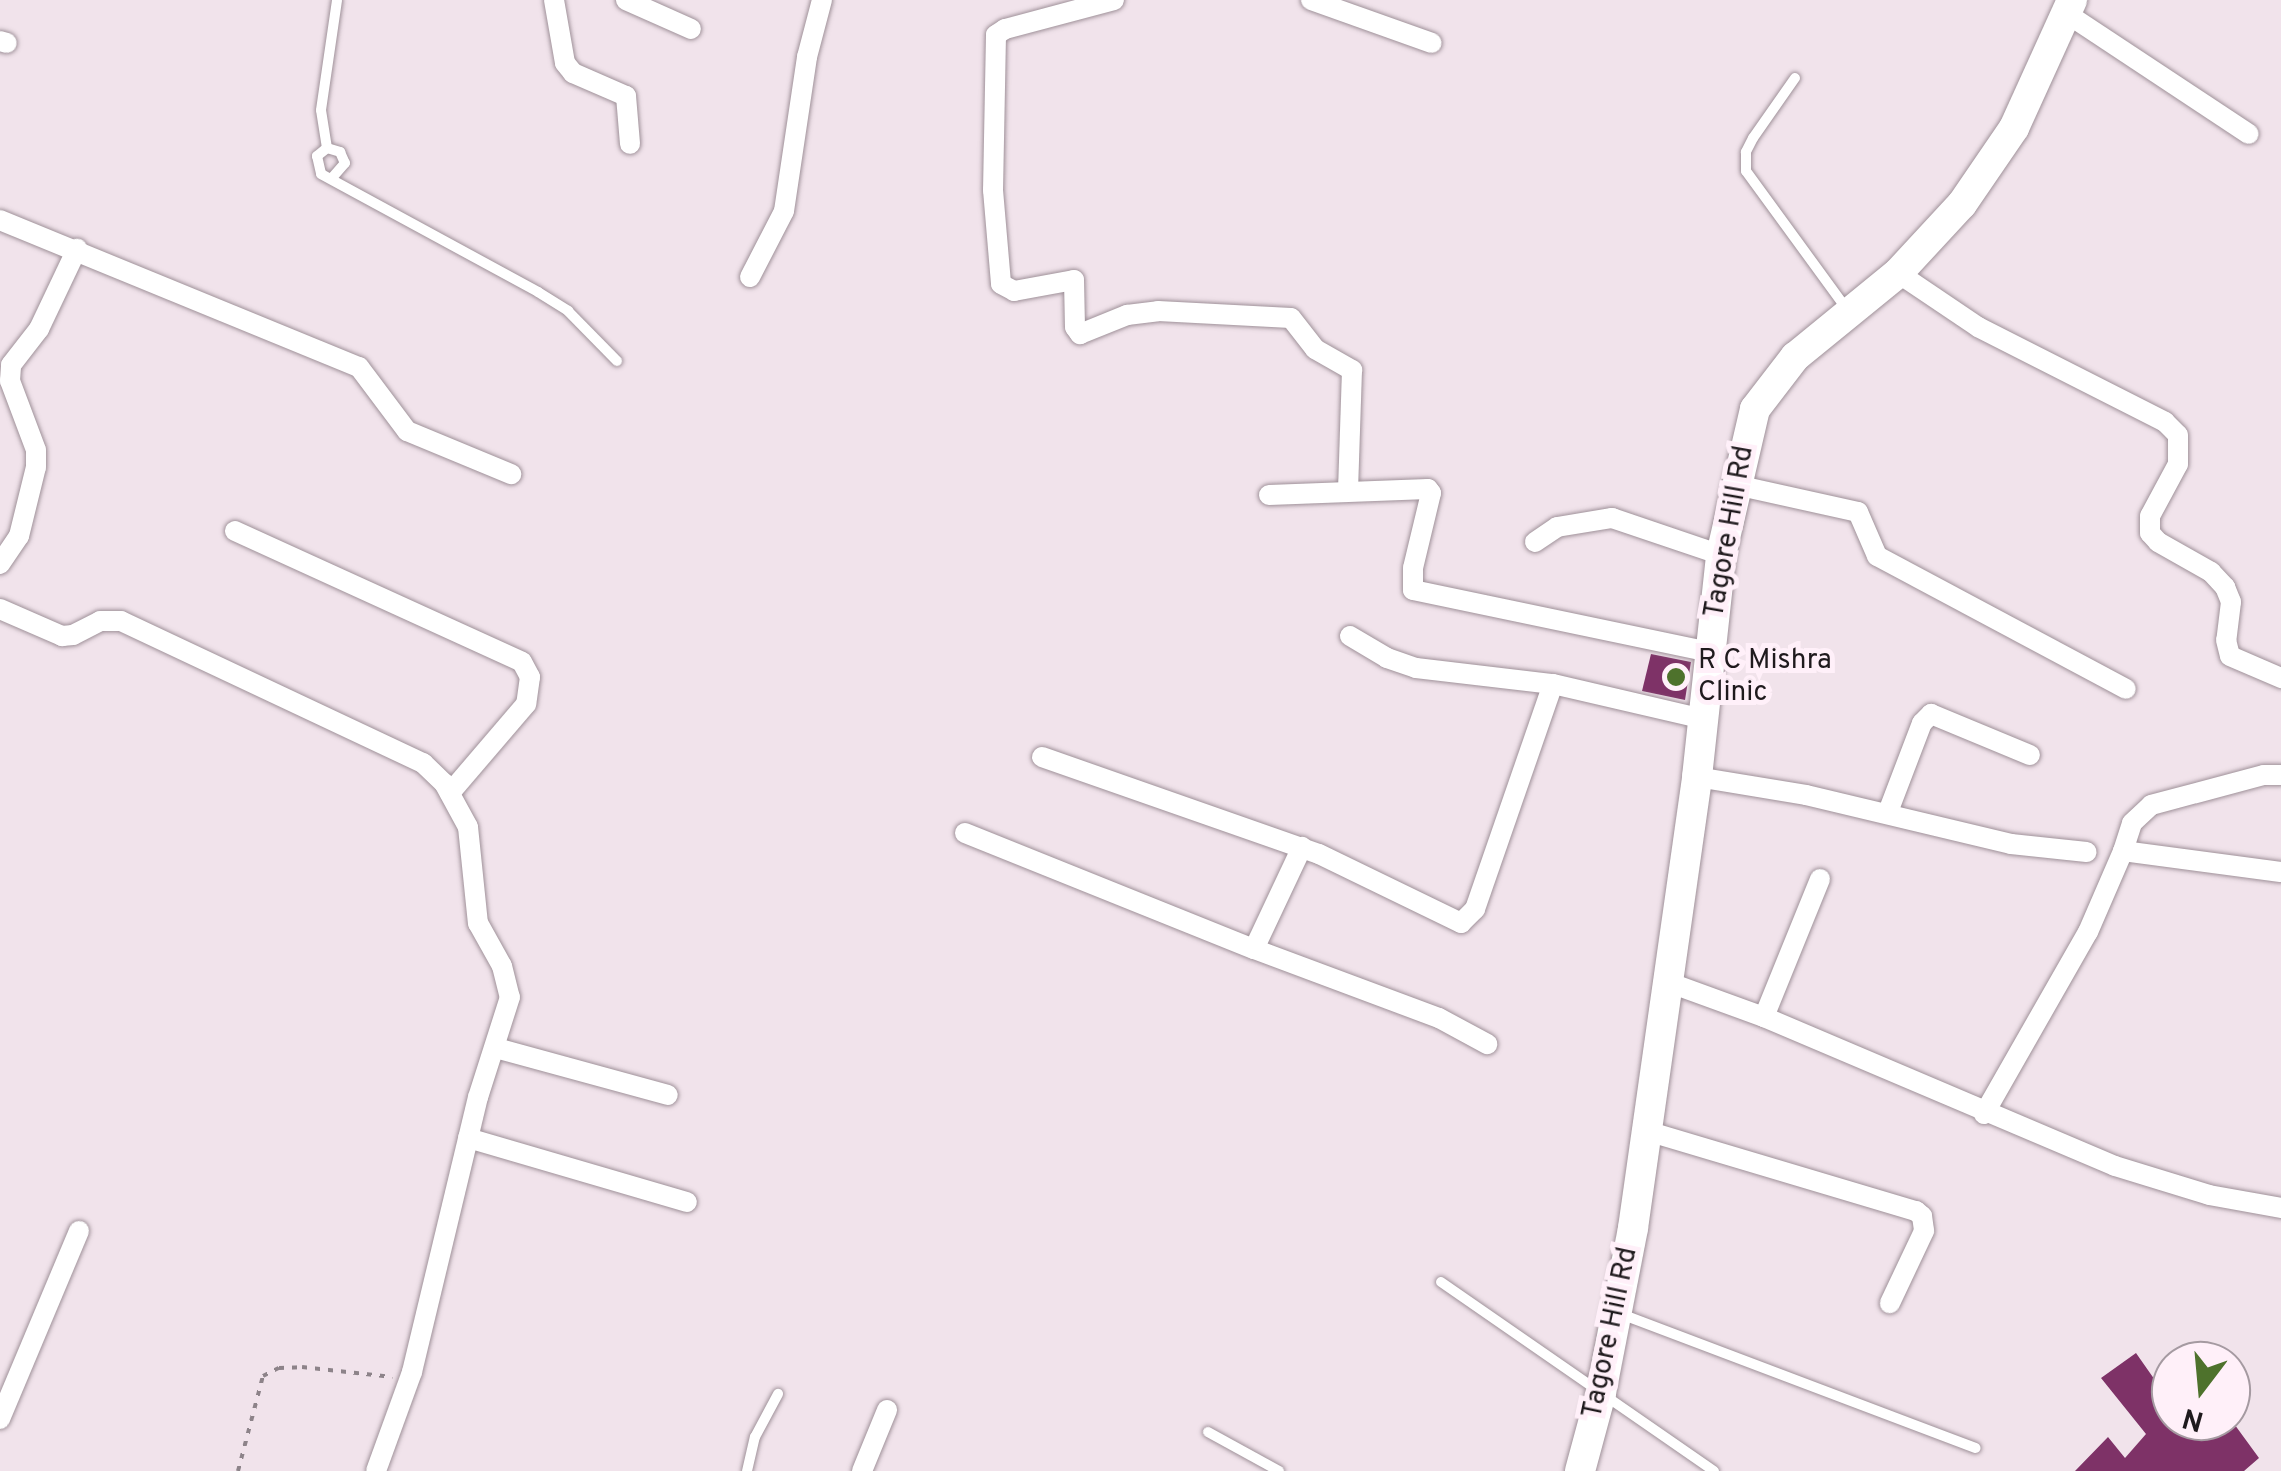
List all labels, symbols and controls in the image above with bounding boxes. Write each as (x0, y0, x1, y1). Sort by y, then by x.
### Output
street label: Tagore Hill Rd (1698, 443, 1762, 621)
place label: R C Mishra Clinic (1698, 644, 1832, 710)
marker: R C Mishra Clinic (1663, 664, 1689, 690)
street label: Tagore Hill Rd (1576, 1244, 1646, 1422)
north arrow (2151, 1341, 2251, 1441)
text: N (2179, 1398, 2208, 1438)

